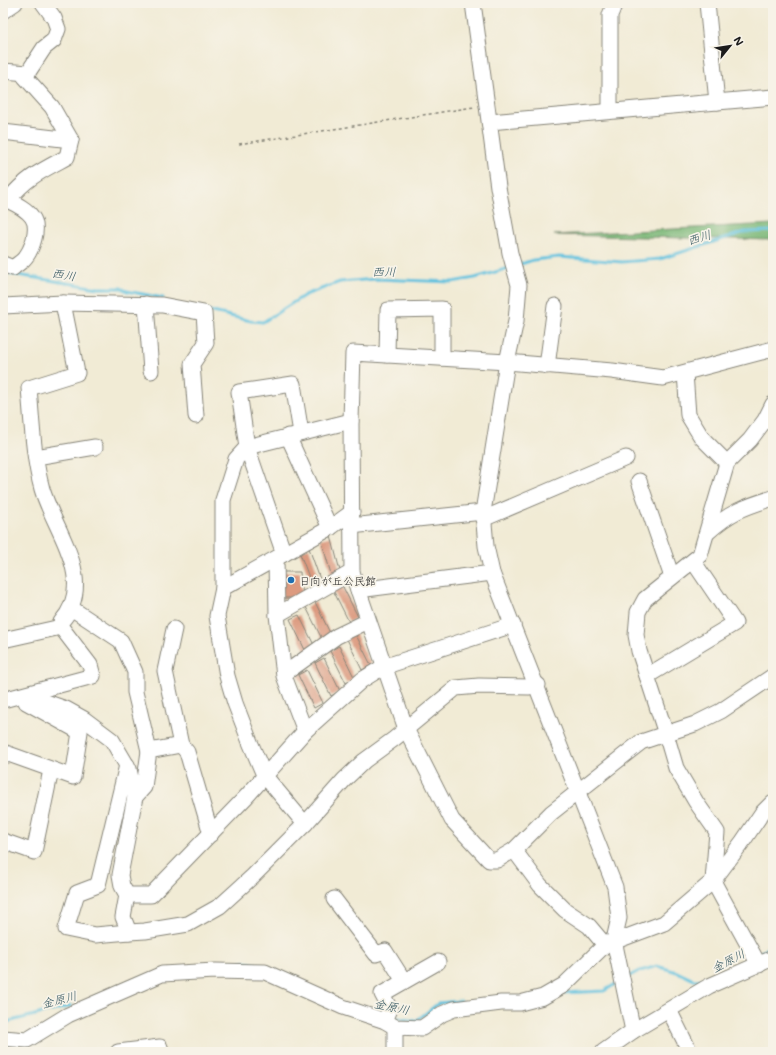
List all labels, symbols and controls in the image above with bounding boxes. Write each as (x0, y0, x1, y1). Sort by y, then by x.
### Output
north arrow (710, 26, 750, 66)
text: N (731, 33, 748, 48)
water label: 西川 (685, 226, 713, 248)
water label: 西川 (372, 263, 396, 279)
water label: 西川 (51, 264, 77, 284)
place label: 日向が丘公民館 (299, 573, 376, 588)
marker: 日向が丘公民館 (286, 575, 296, 585)
water label: 金原川 (708, 945, 748, 975)
water label: 金原川 (40, 987, 78, 1011)
water label: 金原川 (373, 994, 411, 1018)

